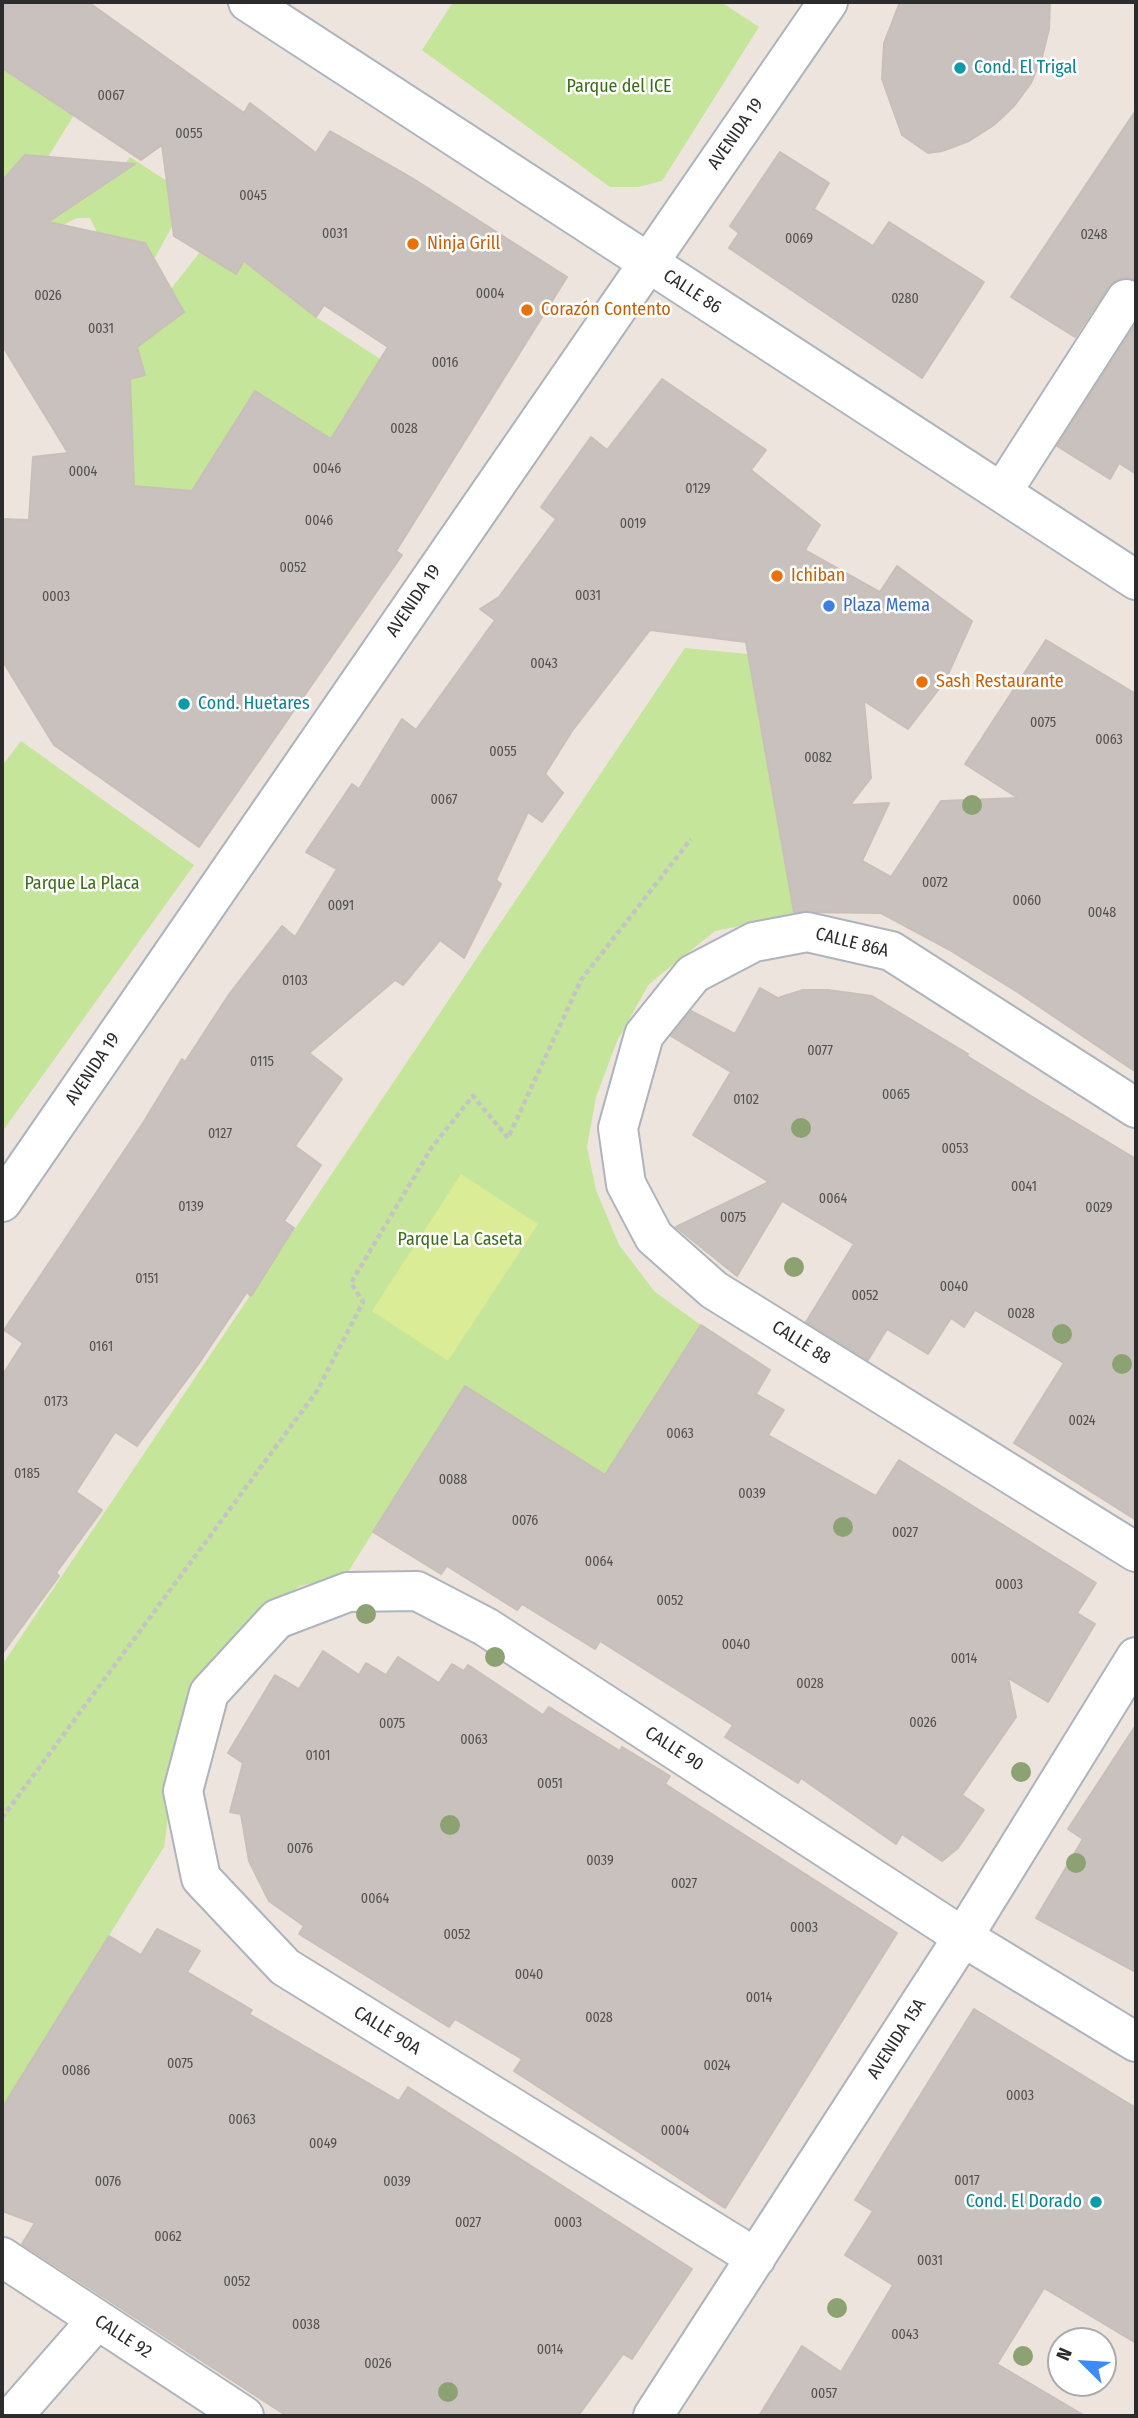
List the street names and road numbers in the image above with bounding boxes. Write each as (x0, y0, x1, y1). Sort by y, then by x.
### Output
street label: AVENIDA 19 (704, 94, 768, 174)
street label: CALLE 86 (659, 265, 725, 319)
street label: AVENIDA 19 (382, 561, 446, 641)
street label: CALLE 86A (813, 923, 891, 963)
street label: AVENIDA 19 (61, 1029, 125, 1109)
street label: CALLE 88 (768, 1317, 834, 1369)
street label: CALLE 90 (641, 1722, 707, 1776)
street label: AVENIDA 15A (863, 1995, 931, 2083)
street label: CALLE 90A (350, 2002, 424, 2060)
street label: CALLE 92 (90, 2311, 156, 2363)

